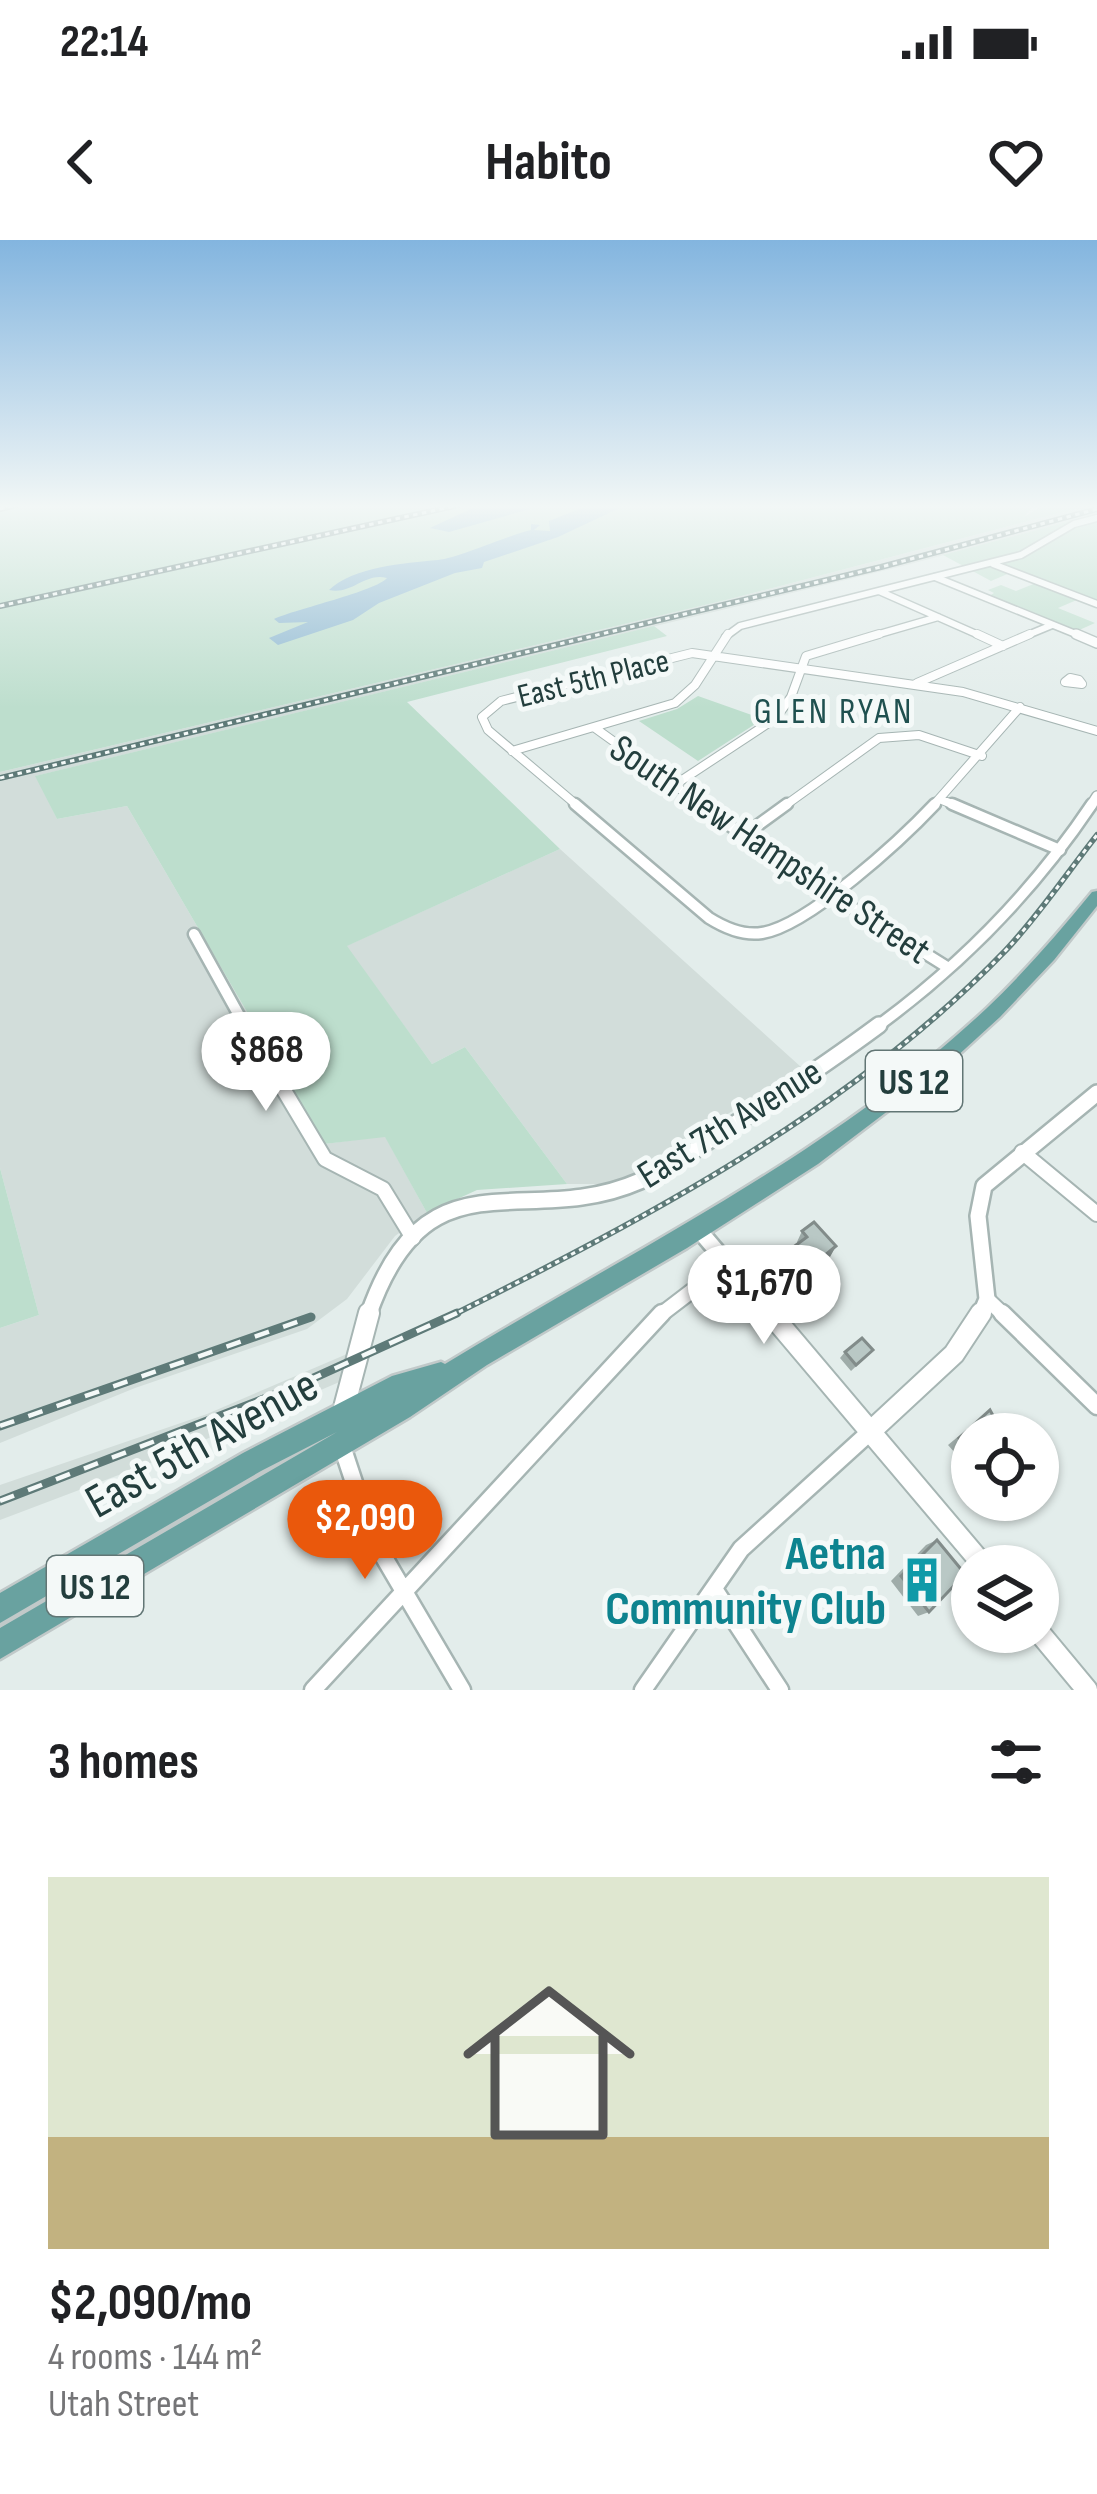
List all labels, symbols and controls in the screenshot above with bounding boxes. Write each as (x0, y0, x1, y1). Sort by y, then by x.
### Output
text: 22:14 (60, 15, 148, 70)
icon: back (48, 129, 114, 195)
icon: heart (983, 129, 1049, 195)
text: Habito (485, 130, 612, 195)
street label: East 5th Place (514, 641, 673, 717)
district label: GLEN RYAN (754, 691, 914, 734)
street label: South New Hampshire Street (601, 725, 939, 975)
pin: $868 (195, 1012, 337, 1114)
text: $868 (228, 1027, 304, 1074)
street label: East 7th Avenue (629, 1049, 831, 1199)
road number: US 12 (866, 1051, 962, 1111)
pin: $1,670 (666, 1245, 862, 1347)
text: $1,670 (715, 1260, 813, 1307)
street label: East 5th Avenue (76, 1357, 328, 1531)
map controls (951, 1413, 1059, 1653)
button: locate (951, 1413, 1059, 1521)
pin: $2,090 (267, 1480, 463, 1582)
text: $2,090 (314, 1495, 416, 1542)
place label: Aetna Community Club (605, 1526, 886, 1638)
button: layers (951, 1545, 1059, 1653)
building icon: Aetna Community Club (897, 1555, 947, 1605)
road number: US 12 (47, 1556, 143, 1616)
icon: filters (983, 1729, 1049, 1795)
text: 3 homes (48, 1732, 199, 1793)
icon: home (441, 1955, 657, 2171)
text: $2,090/mo (48, 2273, 252, 2334)
text: 4 rooms · 144 m² (48, 2334, 262, 2381)
text: Utah Street (48, 2381, 199, 2428)

